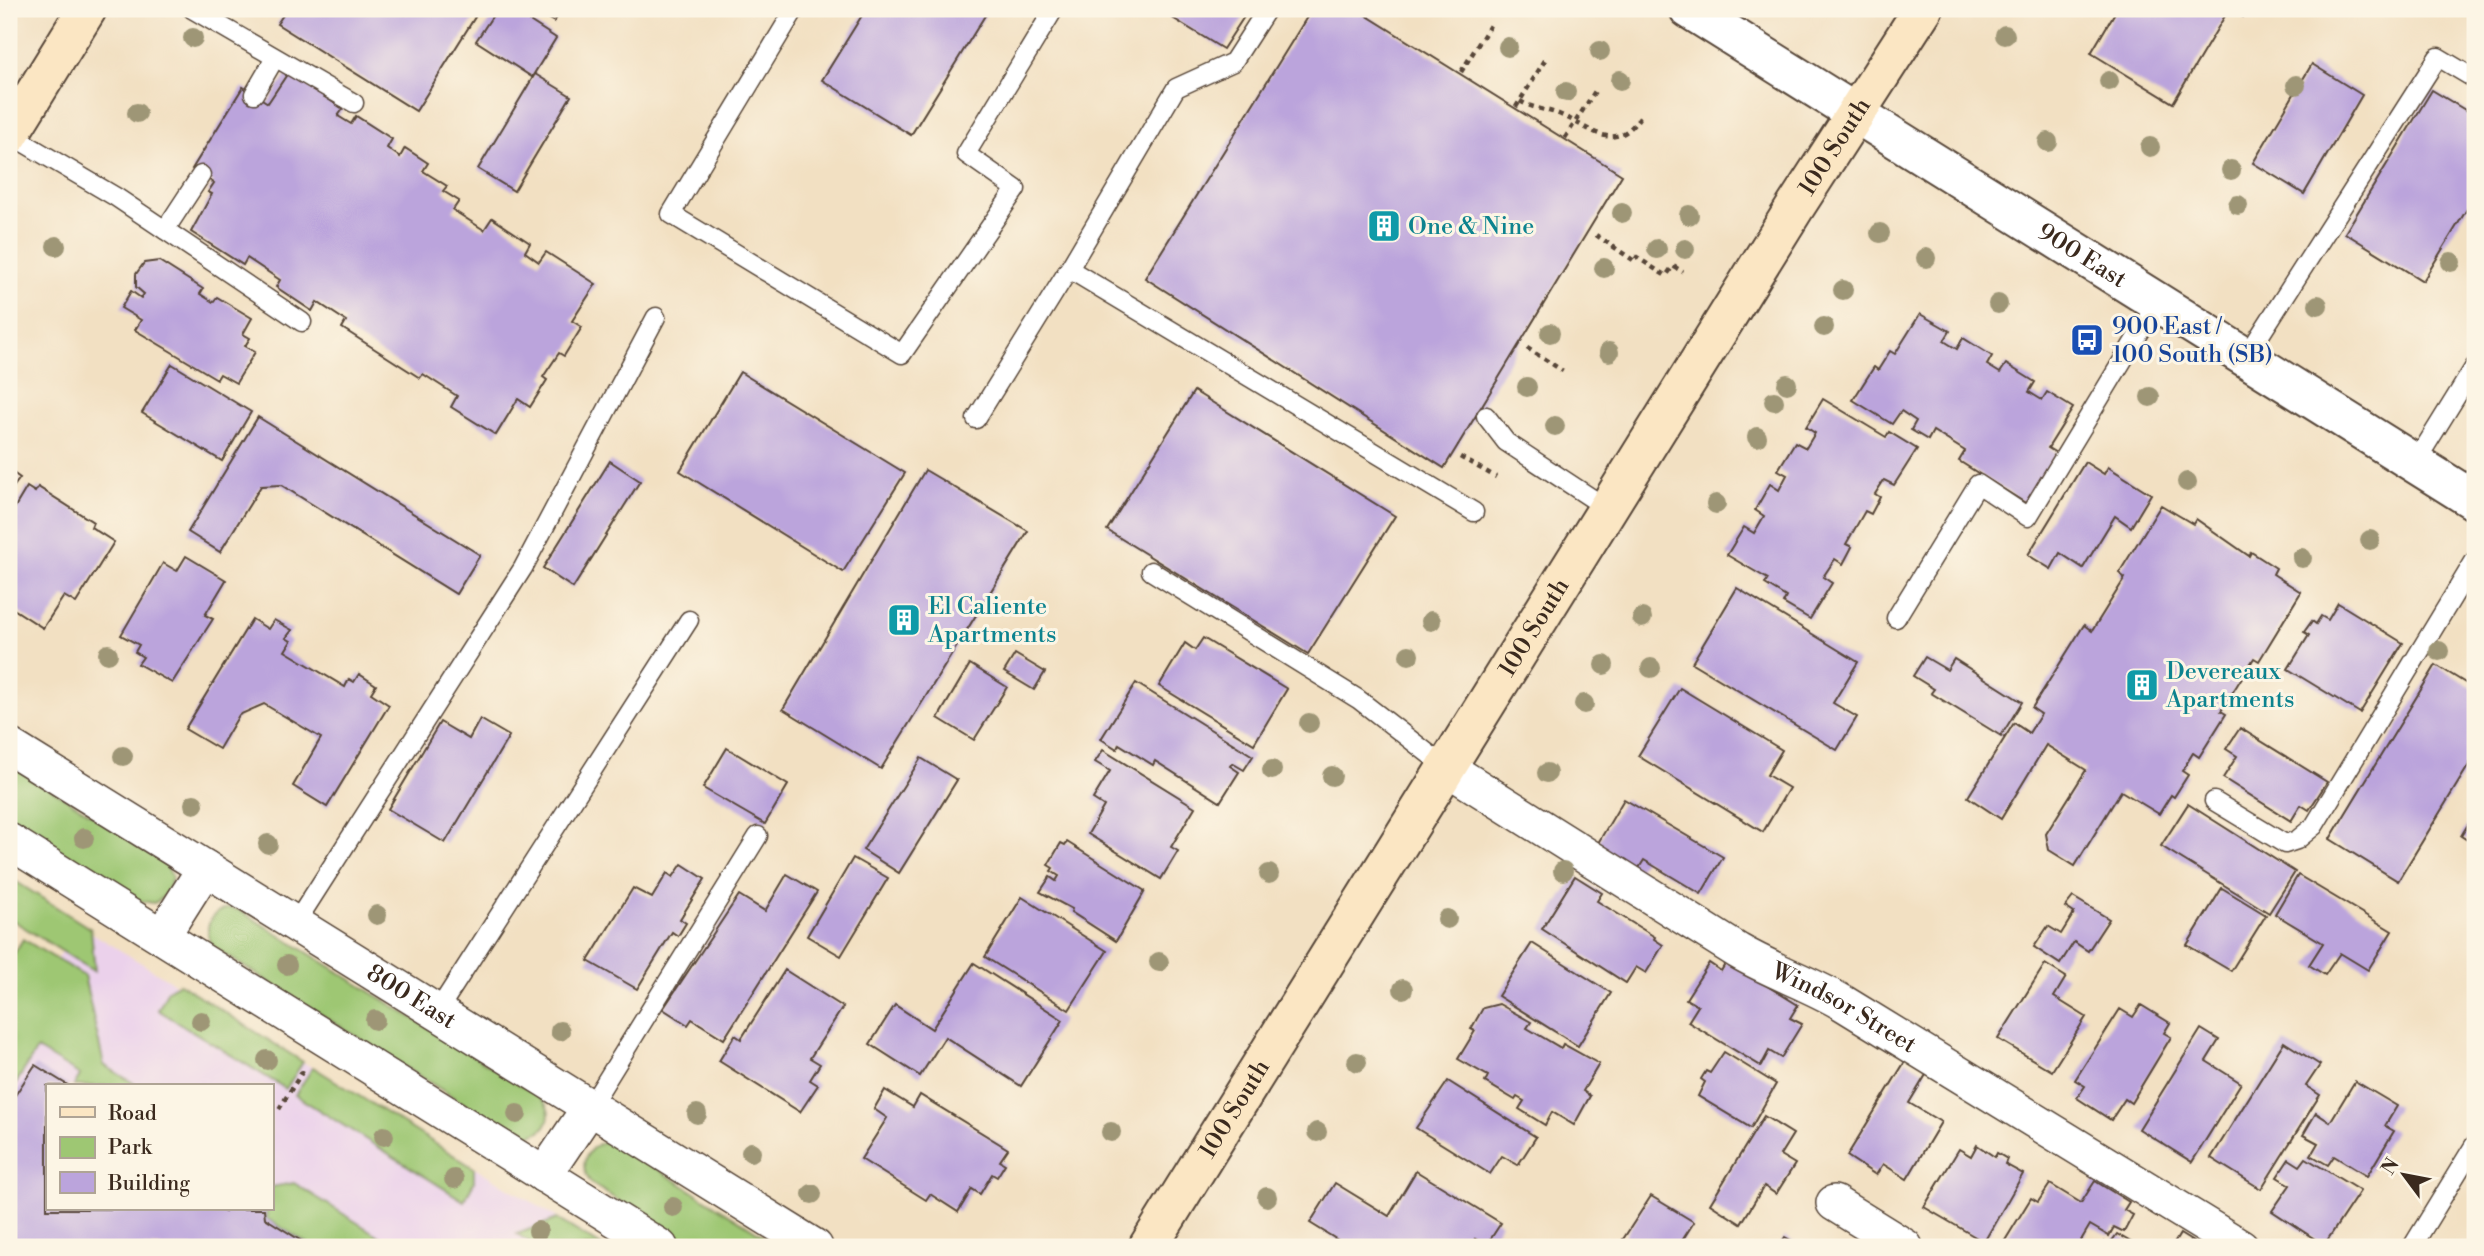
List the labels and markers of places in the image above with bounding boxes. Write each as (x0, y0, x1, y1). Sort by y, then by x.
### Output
building icon: One & Nine (1365, 207, 1403, 245)
place label: One & Nine (1408, 212, 1534, 242)
place label: 900 East / 100 South (SB) (2112, 312, 2273, 370)
bus stop icon: 900 East / 100 South (SB) (2068, 321, 2106, 359)
place label: El Caliente Apartments (927, 592, 1056, 650)
building icon: El Caliente Apartments (885, 601, 923, 639)
place label: Devereaux Apartments (2165, 657, 2294, 715)
building icon: Devereaux Apartments (2123, 666, 2161, 704)

